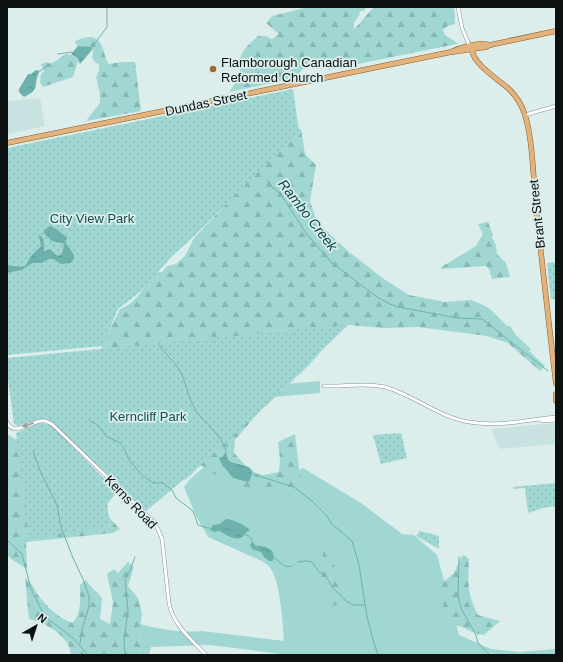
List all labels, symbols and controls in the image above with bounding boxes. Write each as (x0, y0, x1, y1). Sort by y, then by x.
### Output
place label: Flamborough Canadian Reformed Church (221, 55, 357, 85)
marker: Flamborough Canadian Reformed Church (208, 64, 218, 74)
street label: Dundas Street (164, 87, 249, 119)
water label: Rambo Creek (275, 176, 342, 255)
street label: Brant Street (526, 178, 548, 249)
park label: City View Park (50, 211, 135, 226)
park label: Kerncliff Park (109, 409, 187, 424)
one-way arrow (22, 423, 34, 429)
street label: Kerns Road (102, 472, 160, 532)
north arrow (16, 606, 56, 646)
text: N (35, 611, 49, 625)

